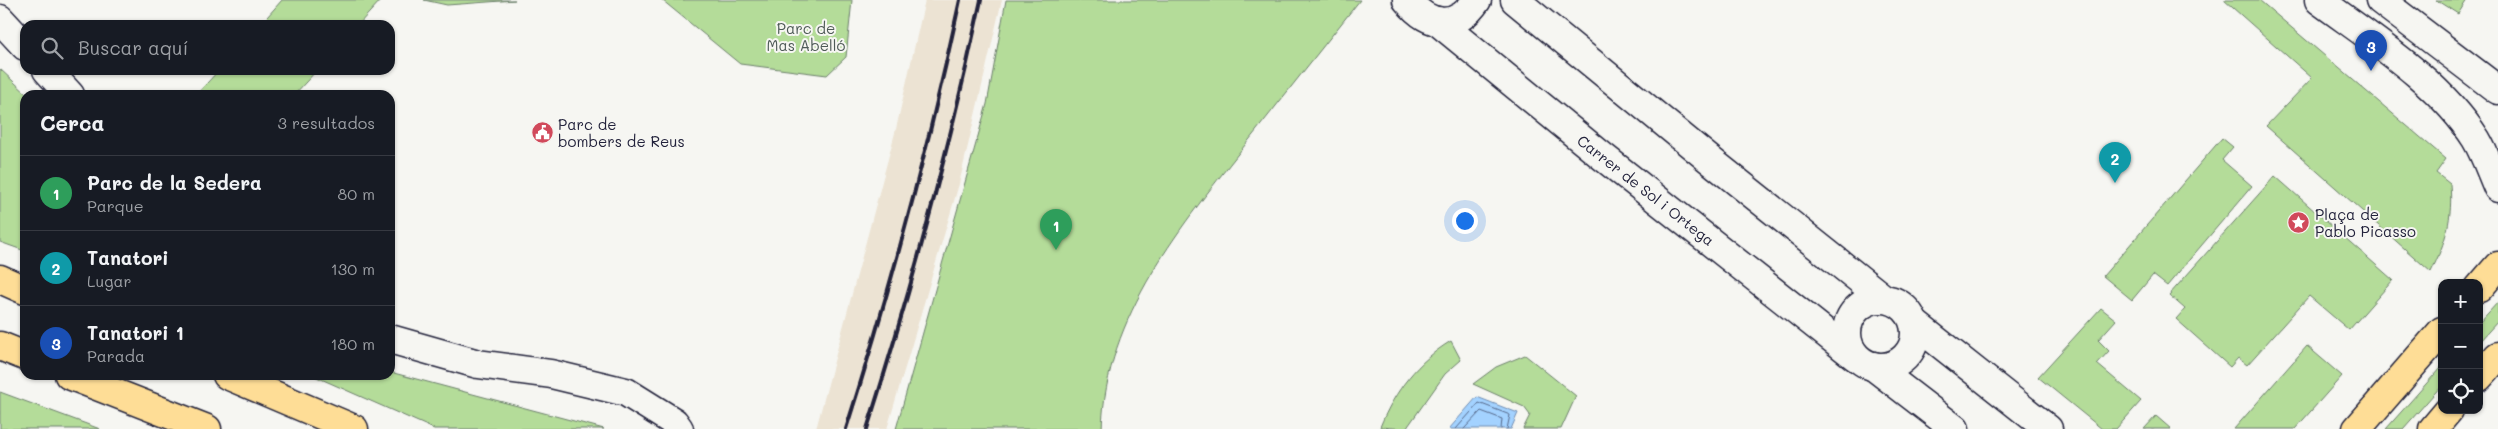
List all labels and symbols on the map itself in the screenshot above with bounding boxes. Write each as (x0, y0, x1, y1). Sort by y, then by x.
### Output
park label: Parc de Mas Abelló (766, 18, 846, 55)
pin: 3 (2355, 30, 2387, 71)
place label: Parc de bombers de Reus (558, 114, 685, 151)
public building icon: Parc de bombers de Reus (530, 121, 554, 145)
street label: Carrer de Sol i Ortega (1573, 130, 1719, 250)
pin: 2 (2099, 142, 2131, 183)
place label: Plaça de Pablo Picasso (2315, 204, 2416, 241)
your location (1452, 208, 1478, 234)
pin: 1 (1040, 209, 1072, 250)
place icon: Plaça de Pablo Picasso (2287, 211, 2311, 235)

